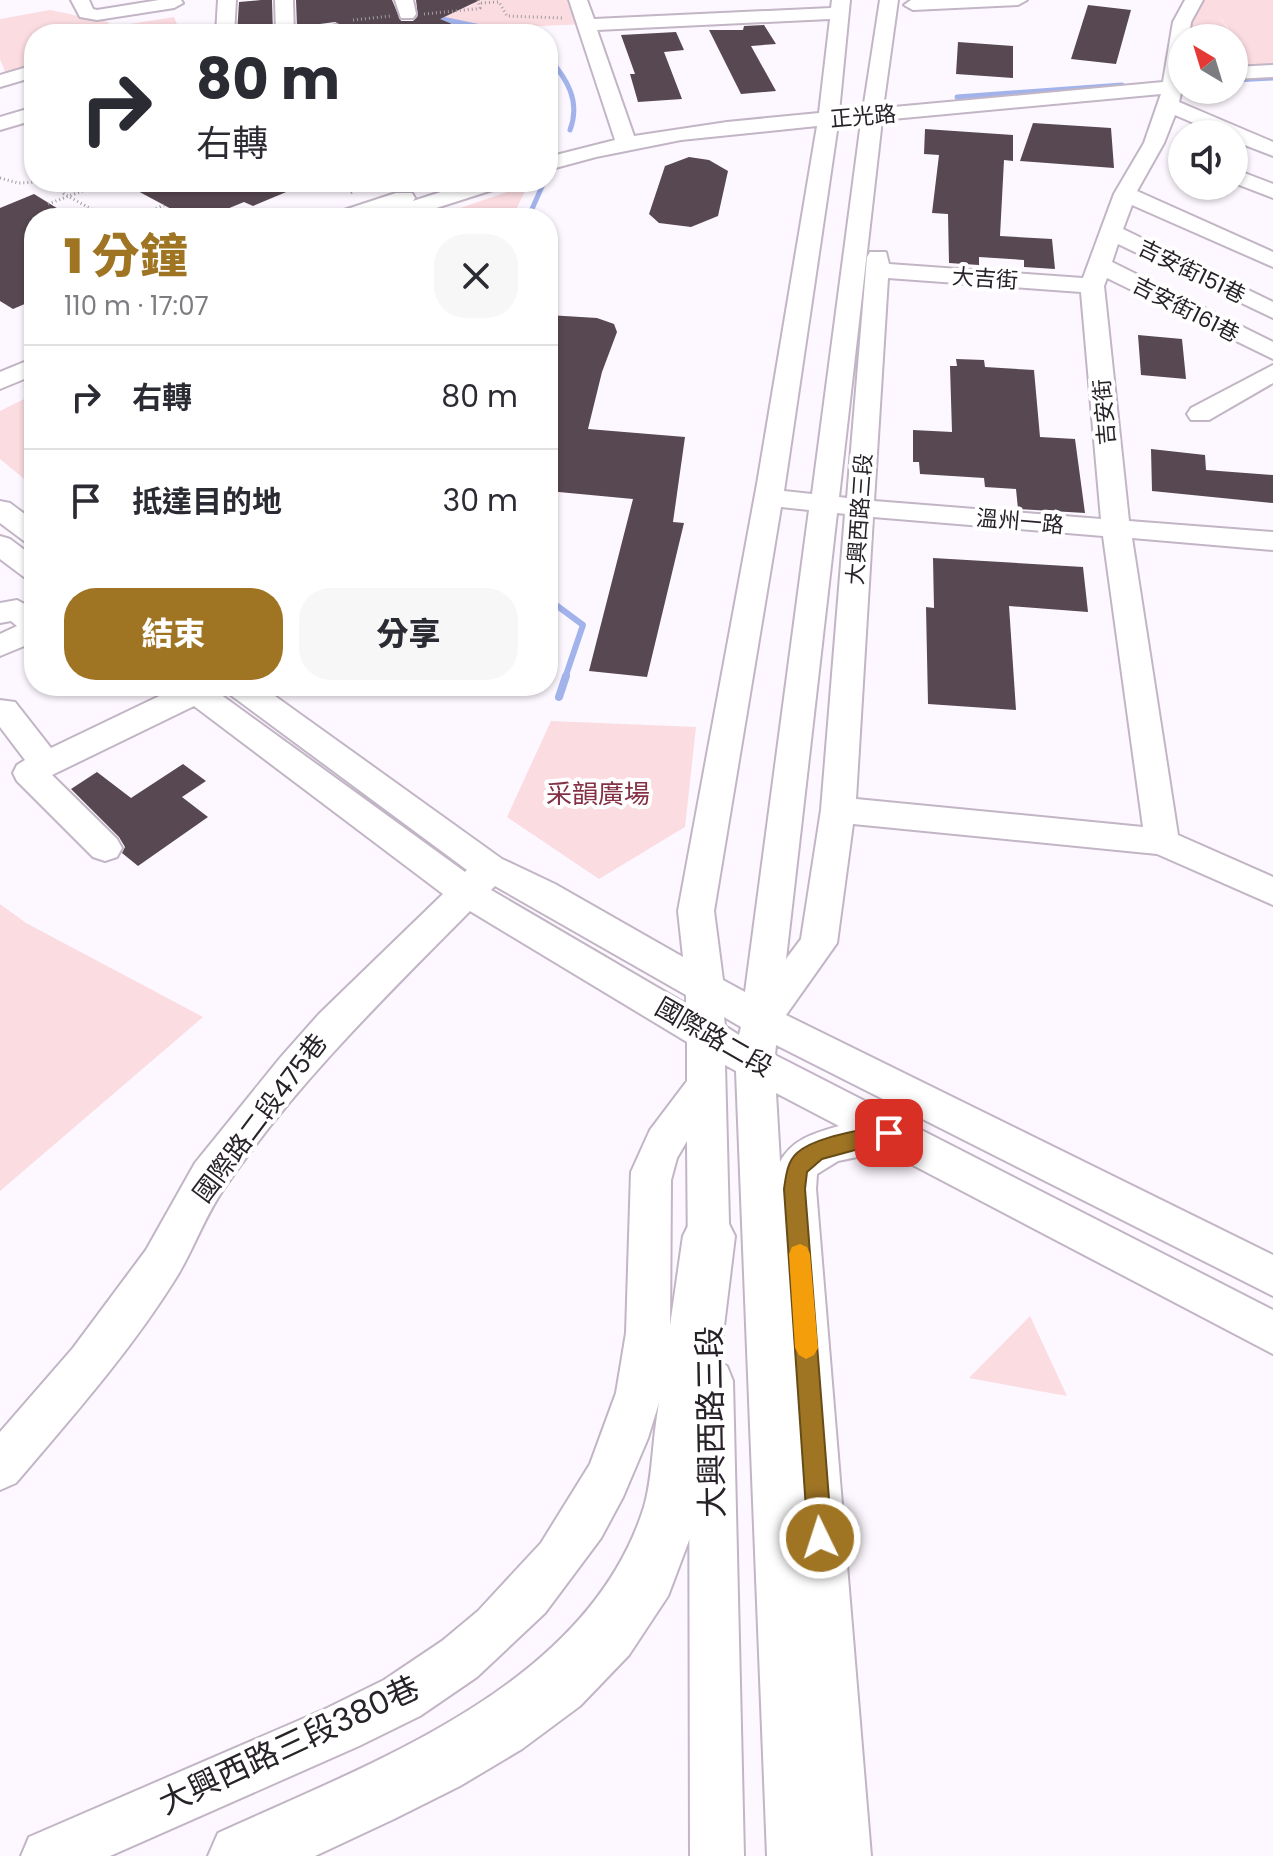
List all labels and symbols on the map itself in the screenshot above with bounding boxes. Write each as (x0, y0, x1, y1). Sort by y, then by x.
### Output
north arrow (1168, 24, 1248, 104)
street label: 正光路 (829, 98, 897, 135)
street label: 吉安街151巷 (1133, 232, 1251, 311)
street label: 大吉街 (951, 261, 1019, 296)
street label: 吉安街161巷 (1127, 269, 1245, 350)
street label: 吉安街 (1086, 378, 1123, 446)
street label: 大興西路三段 (839, 452, 880, 586)
street label: 溫州一路 (975, 502, 1065, 541)
park label: 采韻廣場 (546, 776, 650, 812)
street label: 國際路二段 (649, 989, 779, 1085)
street label: 國際路二段475巷 (185, 1026, 335, 1210)
pin (855, 1099, 923, 1167)
street label: 大興西路三段 (686, 1326, 735, 1518)
position arrow (778, 1496, 862, 1580)
street label: 大興西路三段380巷 (151, 1664, 427, 1825)

